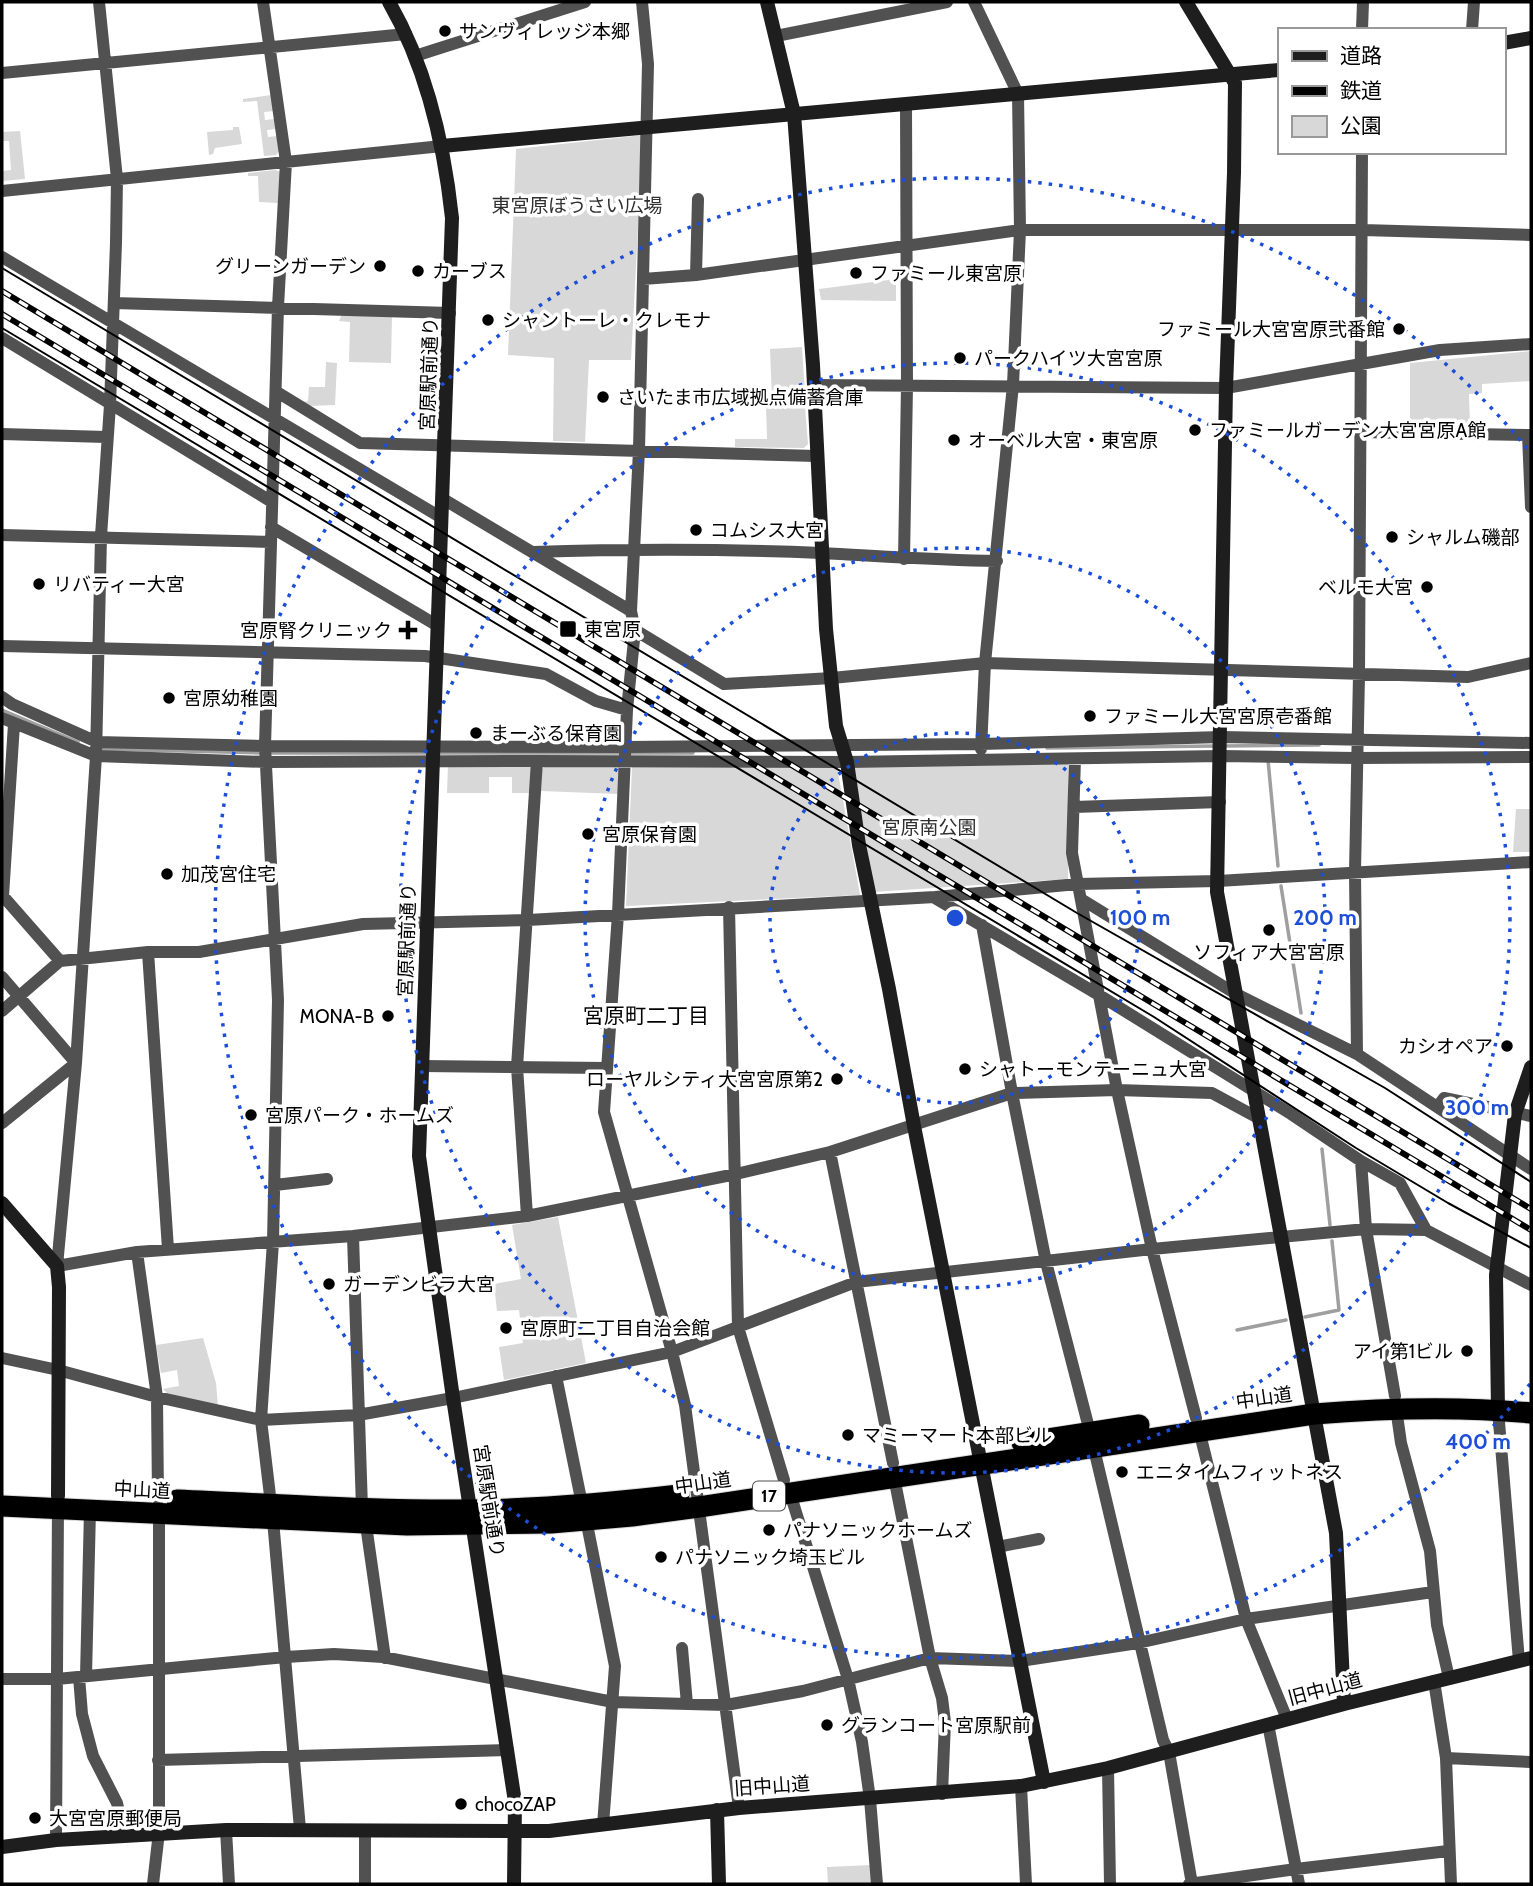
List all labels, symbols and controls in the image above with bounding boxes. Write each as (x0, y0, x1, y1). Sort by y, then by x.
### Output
place label: サンヴィレッジ本郷 (459, 20, 630, 43)
marker: サンヴィレッジ本郷 (437, 23, 453, 39)
legend (1278, 28, 1505, 154)
text: 道路 (1340, 43, 1382, 68)
text: 鉄道 (1340, 78, 1382, 103)
text: 公園 (1340, 113, 1382, 138)
park label: 東宮原ぼうさい広場 (491, 194, 663, 217)
place label: グリーンガーデン (215, 255, 366, 278)
marker: グリーンガーデン (372, 258, 388, 274)
place label: カーブス (432, 260, 507, 283)
place label: ファミール東宮原 (870, 262, 1022, 285)
marker: カーブス (410, 263, 426, 279)
marker: ファミール東宮原 (848, 265, 864, 281)
place label: シャントーレ・クレモナ (502, 309, 711, 332)
marker: シャントーレ・クレモナ (480, 312, 496, 328)
street label: 宮原駅前通り (416, 317, 442, 431)
place label: ファミール大宮宮原弐番館 (1157, 318, 1385, 341)
marker: ファミール大宮宮原弐番館 (1391, 321, 1407, 337)
place label: パークハイツ大宮宮原 (974, 347, 1163, 370)
marker: パークハイツ大宮宮原 (952, 350, 968, 366)
place label: さいたま市広域拠点備蓄倉庫 (617, 386, 863, 409)
marker: さいたま市広域拠点備蓄倉庫 (595, 389, 611, 405)
place label: ファミールガーデン大宮宮原A館 (1209, 419, 1486, 442)
marker: ファミールガーデン大宮宮原A館 (1187, 422, 1203, 438)
place label: オーベル大宮・東宮原 (968, 429, 1158, 452)
marker: オーベル大宮・東宮原 (946, 432, 962, 448)
place label: コムシス大宮 (710, 519, 824, 542)
marker: コムシス大宮 (688, 522, 704, 538)
place label: シャルム磯部 (1406, 526, 1520, 549)
marker: シャルム磯部 (1384, 529, 1400, 545)
place label: リバティー大宮 (53, 573, 185, 596)
marker: リバティー大宮 (31, 576, 47, 592)
place label: ベルモ大宮 (1318, 576, 1413, 599)
marker: ベルモ大宮 (1419, 579, 1435, 595)
place label: 東宮原 (584, 618, 641, 641)
place label: 宮原腎クリニック (240, 619, 392, 642)
marker: 東宮原 (558, 619, 578, 639)
marker: 宮原腎クリニック (398, 620, 418, 640)
place label: 宮原幼稚園 (183, 687, 278, 710)
marker: 宮原幼稚園 (161, 690, 177, 706)
place label: ファミール大宮宮原壱番館 (1104, 705, 1332, 728)
marker: ファミール大宮宮原壱番館 (1082, 708, 1098, 724)
place label: まーぶる保育園 (490, 722, 622, 745)
marker: まーぶる保育園 (468, 725, 484, 741)
park label: 宮原南公園 (881, 816, 977, 839)
place label: 宮原保育園 (602, 823, 697, 846)
marker: 宮原保育園 (580, 826, 596, 842)
place label: 加茂宮住宅 (181, 863, 276, 886)
marker: 加茂宮住宅 (159, 866, 175, 882)
street label: 宮原駅前通り (394, 883, 420, 997)
text: 100 m (1110, 905, 1170, 930)
text: 200 m (1293, 905, 1357, 930)
centre of rings (943, 906, 967, 930)
marker: ソフィア大宮宮原 (1261, 922, 1277, 938)
place label: ソフィア大宮宮原 (1193, 941, 1345, 964)
district label: 宮原町二丁目 (583, 1003, 709, 1028)
place label: MONA-B (300, 1005, 374, 1028)
marker: MONA-B (380, 1008, 396, 1024)
place label: カシオペア (1398, 1035, 1493, 1058)
marker: カシオペア (1499, 1038, 1515, 1054)
place label: シャトーモンテーニュ大宮 (979, 1058, 1207, 1081)
marker: シャトーモンテーニュ大宮 (957, 1061, 973, 1077)
place label: ローヤルシティ大宮宮原第2 (586, 1068, 823, 1091)
marker: ローヤルシティ大宮宮原第2 (829, 1071, 845, 1087)
text: 300 m (1445, 1095, 1509, 1120)
place label: 宮原パーク・ホームズ (265, 1104, 454, 1127)
marker: 宮原パーク・ホームズ (243, 1107, 259, 1123)
place label: ガーデンビラ大宮 (343, 1273, 495, 1296)
marker: ガーデンビラ大宮 (321, 1276, 337, 1292)
place label: 宮原町二丁目自治会館 (520, 1317, 710, 1340)
marker: 宮原町二丁目自治会館 (498, 1320, 514, 1336)
place label: アイ第1ビル (1353, 1340, 1453, 1363)
marker: アイ第1ビル (1459, 1343, 1475, 1359)
street label: 中山道 (1234, 1383, 1294, 1413)
place label: マミーマート本部ビル (862, 1424, 1052, 1447)
marker: マミーマート本部ビル (840, 1427, 856, 1443)
text: 400 m (1445, 1429, 1511, 1454)
street label: 宮原駅前通り (469, 1443, 509, 1559)
place label: エニタイムフィットネス (1136, 1461, 1343, 1484)
marker: エニタイムフィットネス (1114, 1464, 1130, 1480)
street label: 中山道 (673, 1468, 733, 1498)
street label: 中山道 (113, 1477, 171, 1503)
road number: 17 (753, 1482, 785, 1511)
place label: パナソニックホームズ (783, 1519, 972, 1542)
marker: パナソニックホームズ (761, 1522, 777, 1538)
place label: パナソニック埼玉ビル (675, 1546, 865, 1569)
marker: パナソニック埼玉ビル (653, 1549, 669, 1565)
street label: 旧中山道 (1285, 1668, 1365, 1710)
place label: グランコート宮原駅前 (841, 1714, 1031, 1737)
marker: グランコート宮原駅前 (819, 1717, 835, 1733)
street label: 旧中山道 (733, 1772, 811, 1800)
place label: chocoZAP (475, 1793, 556, 1816)
marker: chocoZAP (453, 1796, 469, 1812)
place label: 大宮宮原郵便局 (49, 1807, 182, 1830)
marker: 大宮宮原郵便局 (27, 1810, 43, 1826)

